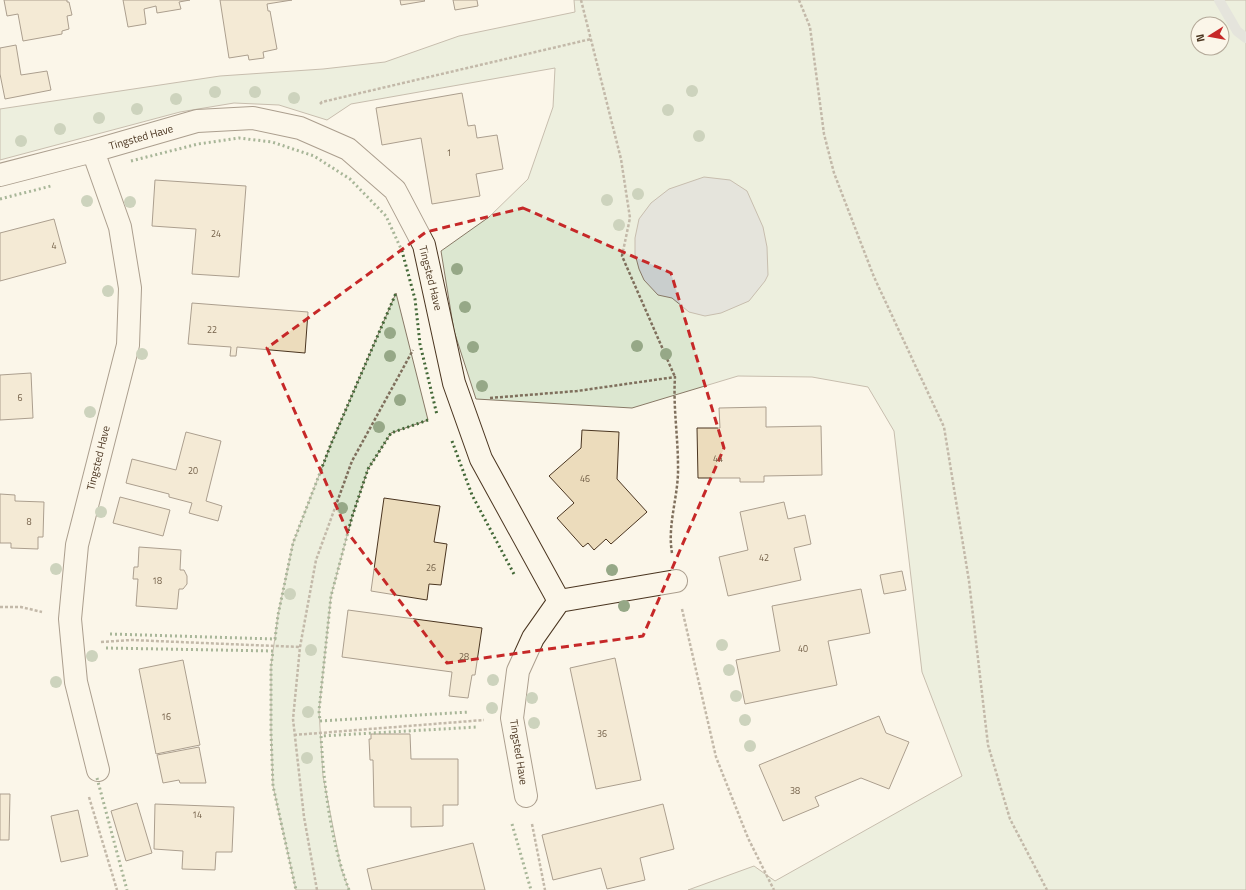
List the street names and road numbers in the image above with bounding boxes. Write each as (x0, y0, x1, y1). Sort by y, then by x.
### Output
street label: Tingsted Have (107, 120, 175, 154)
street label: Tingsted Have (415, 244, 447, 312)
street label: Tingsted Have (82, 424, 114, 492)
street label: Tingsted Have (506, 718, 532, 786)

